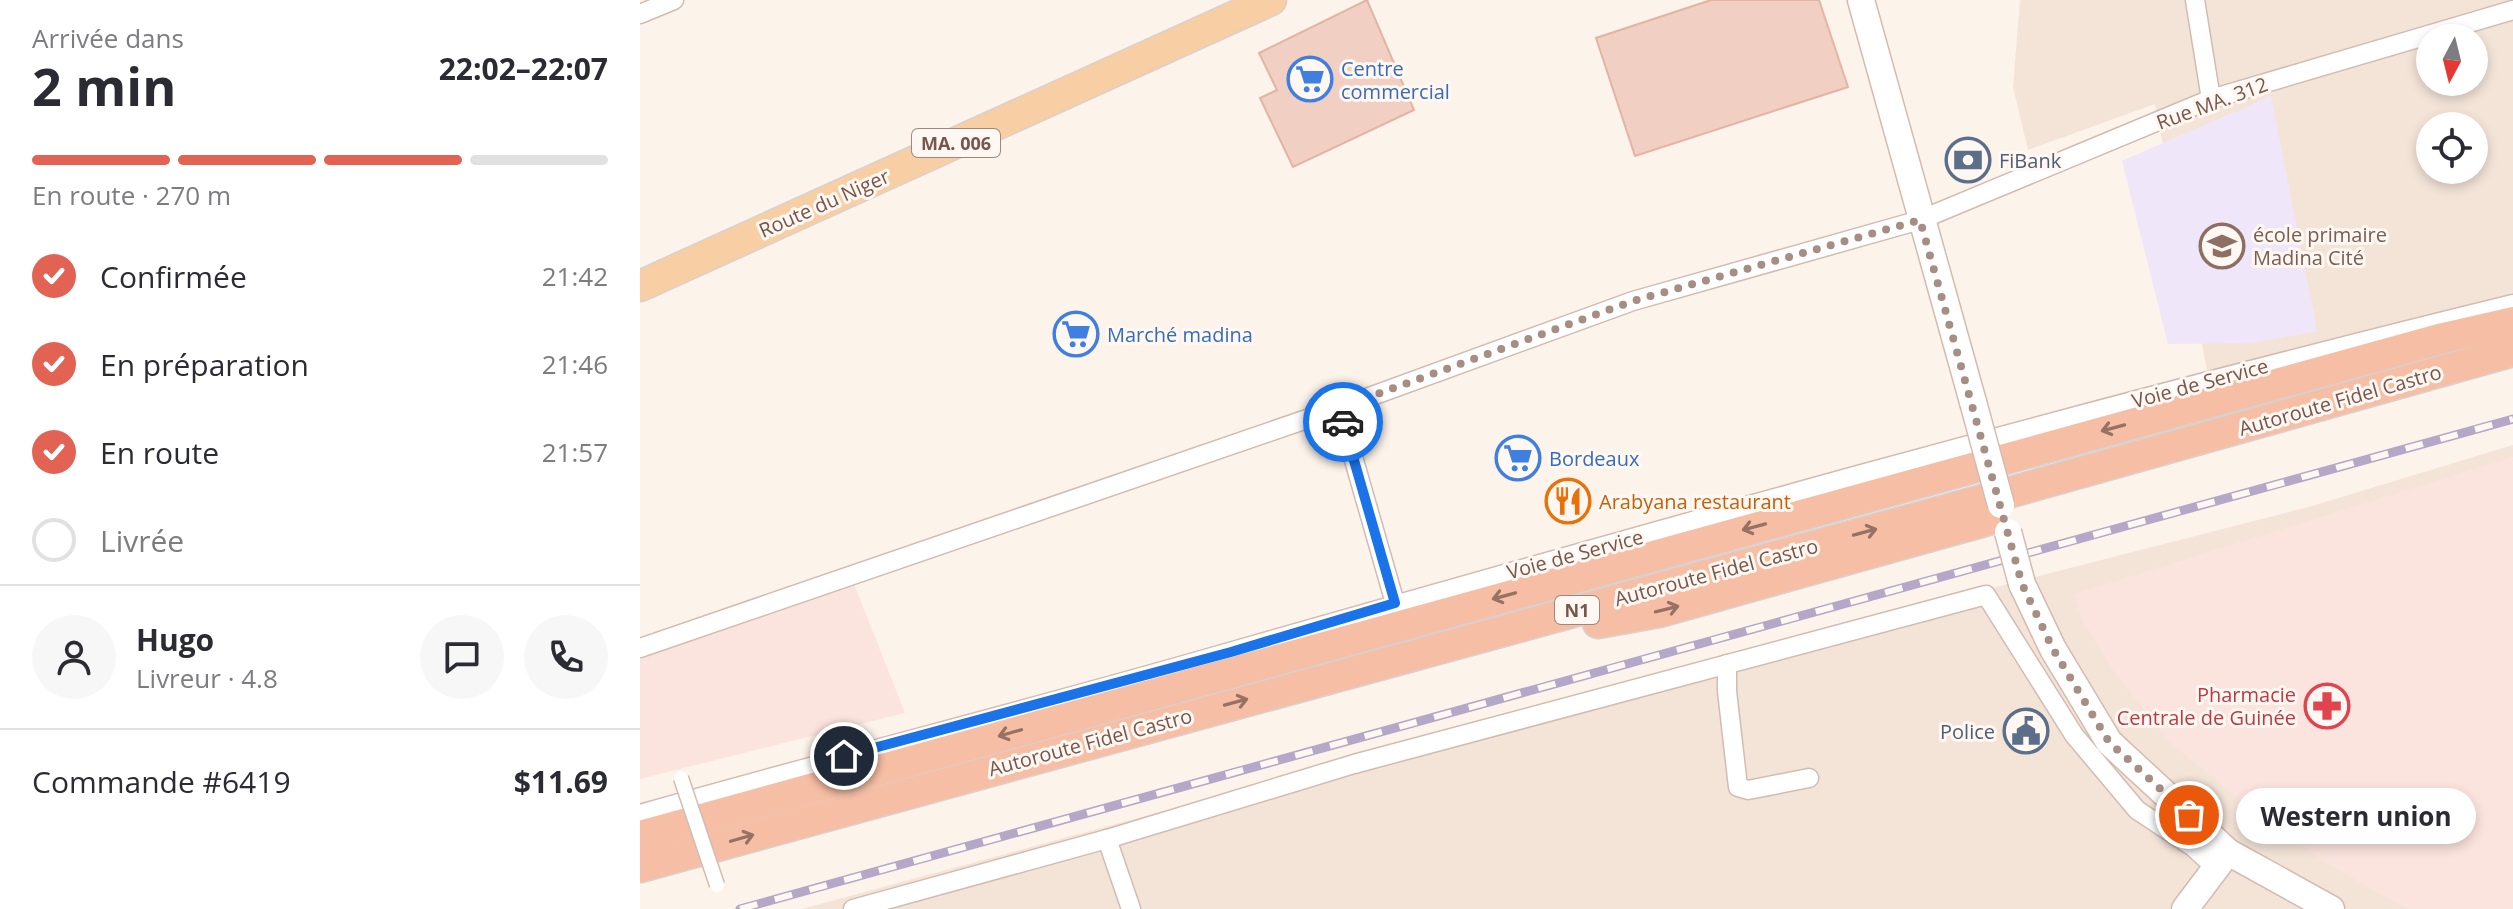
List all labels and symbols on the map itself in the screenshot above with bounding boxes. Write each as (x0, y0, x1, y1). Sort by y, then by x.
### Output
north arrow (2416, 24, 2488, 96)
supermarket icon: Centre commercial (1286, 55, 1334, 103)
place label: Centre commercial (1341, 55, 1450, 105)
street label: Rue MA. 312 (2153, 70, 2271, 136)
road number: MA. 006 (912, 129, 1000, 157)
bank icon: FiBank (1944, 136, 1992, 184)
place label: FiBank (1999, 147, 2062, 174)
street label: Route du Niger (754, 162, 894, 244)
place label: école primaire Madina Cité (2253, 221, 2387, 271)
school or university icon: école primaire Madina Cité (2198, 222, 2246, 270)
supermarket icon: Marché madina (1052, 310, 1100, 358)
place label: Marché madina (1107, 321, 1253, 348)
street label: Voie de Service (2129, 352, 2271, 414)
street label: Autoroute Fidel Castro (2235, 358, 2445, 442)
courier (1303, 382, 1383, 462)
one-way arrow (2100, 422, 2126, 437)
supermarket icon: Bordeaux (1494, 434, 1542, 482)
place label: Bordeaux (1549, 445, 1640, 472)
restaurant icon: Arabyana restaurant (1544, 477, 1592, 525)
place label: Arabyana restaurant (1599, 488, 1791, 515)
one-way arrow (1742, 520, 1768, 535)
street label: Voie de Service (1504, 523, 1646, 585)
one-way arrow (1852, 524, 1878, 539)
street label: Autoroute Fidel Castro (1611, 532, 1821, 612)
one-way arrow (1491, 589, 1517, 604)
road number: N1 (1555, 596, 1599, 624)
one-way arrow (1653, 601, 1679, 616)
place label: Pharmacie Centrale de Guinée (2117, 681, 2296, 731)
pharmacy icon: Pharmacie Centrale de Guinée (2303, 682, 2351, 730)
one-way arrow (1222, 694, 1248, 709)
street label: Autoroute Fidel Castro (985, 702, 1195, 782)
public building icon: Police (2002, 707, 2050, 755)
place label: Police (1940, 718, 1995, 745)
pin (810, 722, 878, 790)
one-way arrow (998, 726, 1024, 741)
pin (2155, 781, 2223, 849)
callout: Western union (2237, 787, 2477, 843)
one-way arrow (728, 829, 754, 844)

